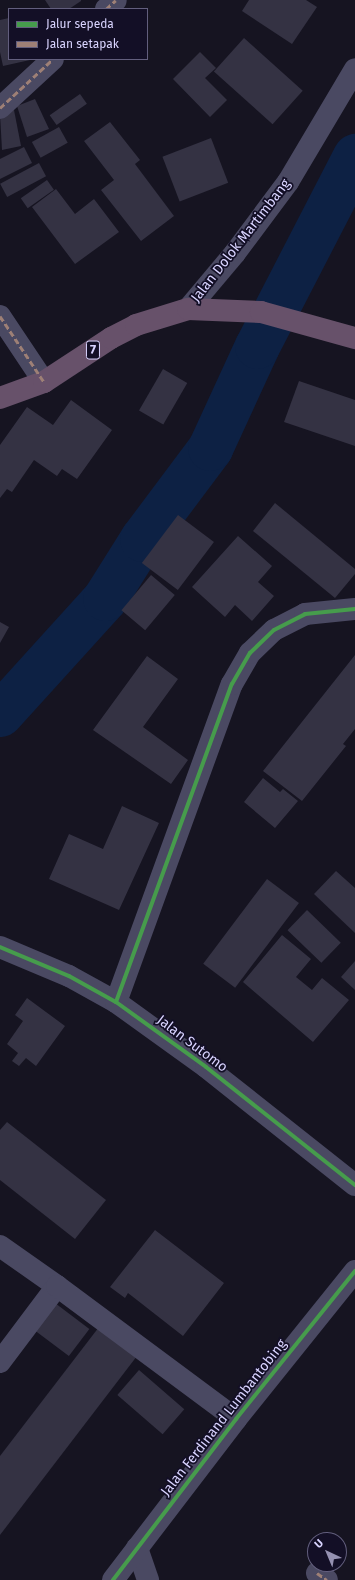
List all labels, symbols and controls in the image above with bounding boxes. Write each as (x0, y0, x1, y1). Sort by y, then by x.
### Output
legend (8, 8, 148, 60)
text: Jalur sepeda (46, 17, 114, 31)
text: Jalan setapak (46, 37, 119, 51)
street label: Jalan Dolok Martimbang (188, 176, 294, 306)
road number: 7 (85, 339, 101, 361)
street label: Jalan Sutomo (153, 1012, 231, 1076)
street label: Jalan Ferdinand Lumbantobing (158, 1336, 290, 1500)
north arrow (307, 1532, 347, 1572)
text: U (312, 1537, 326, 1551)

